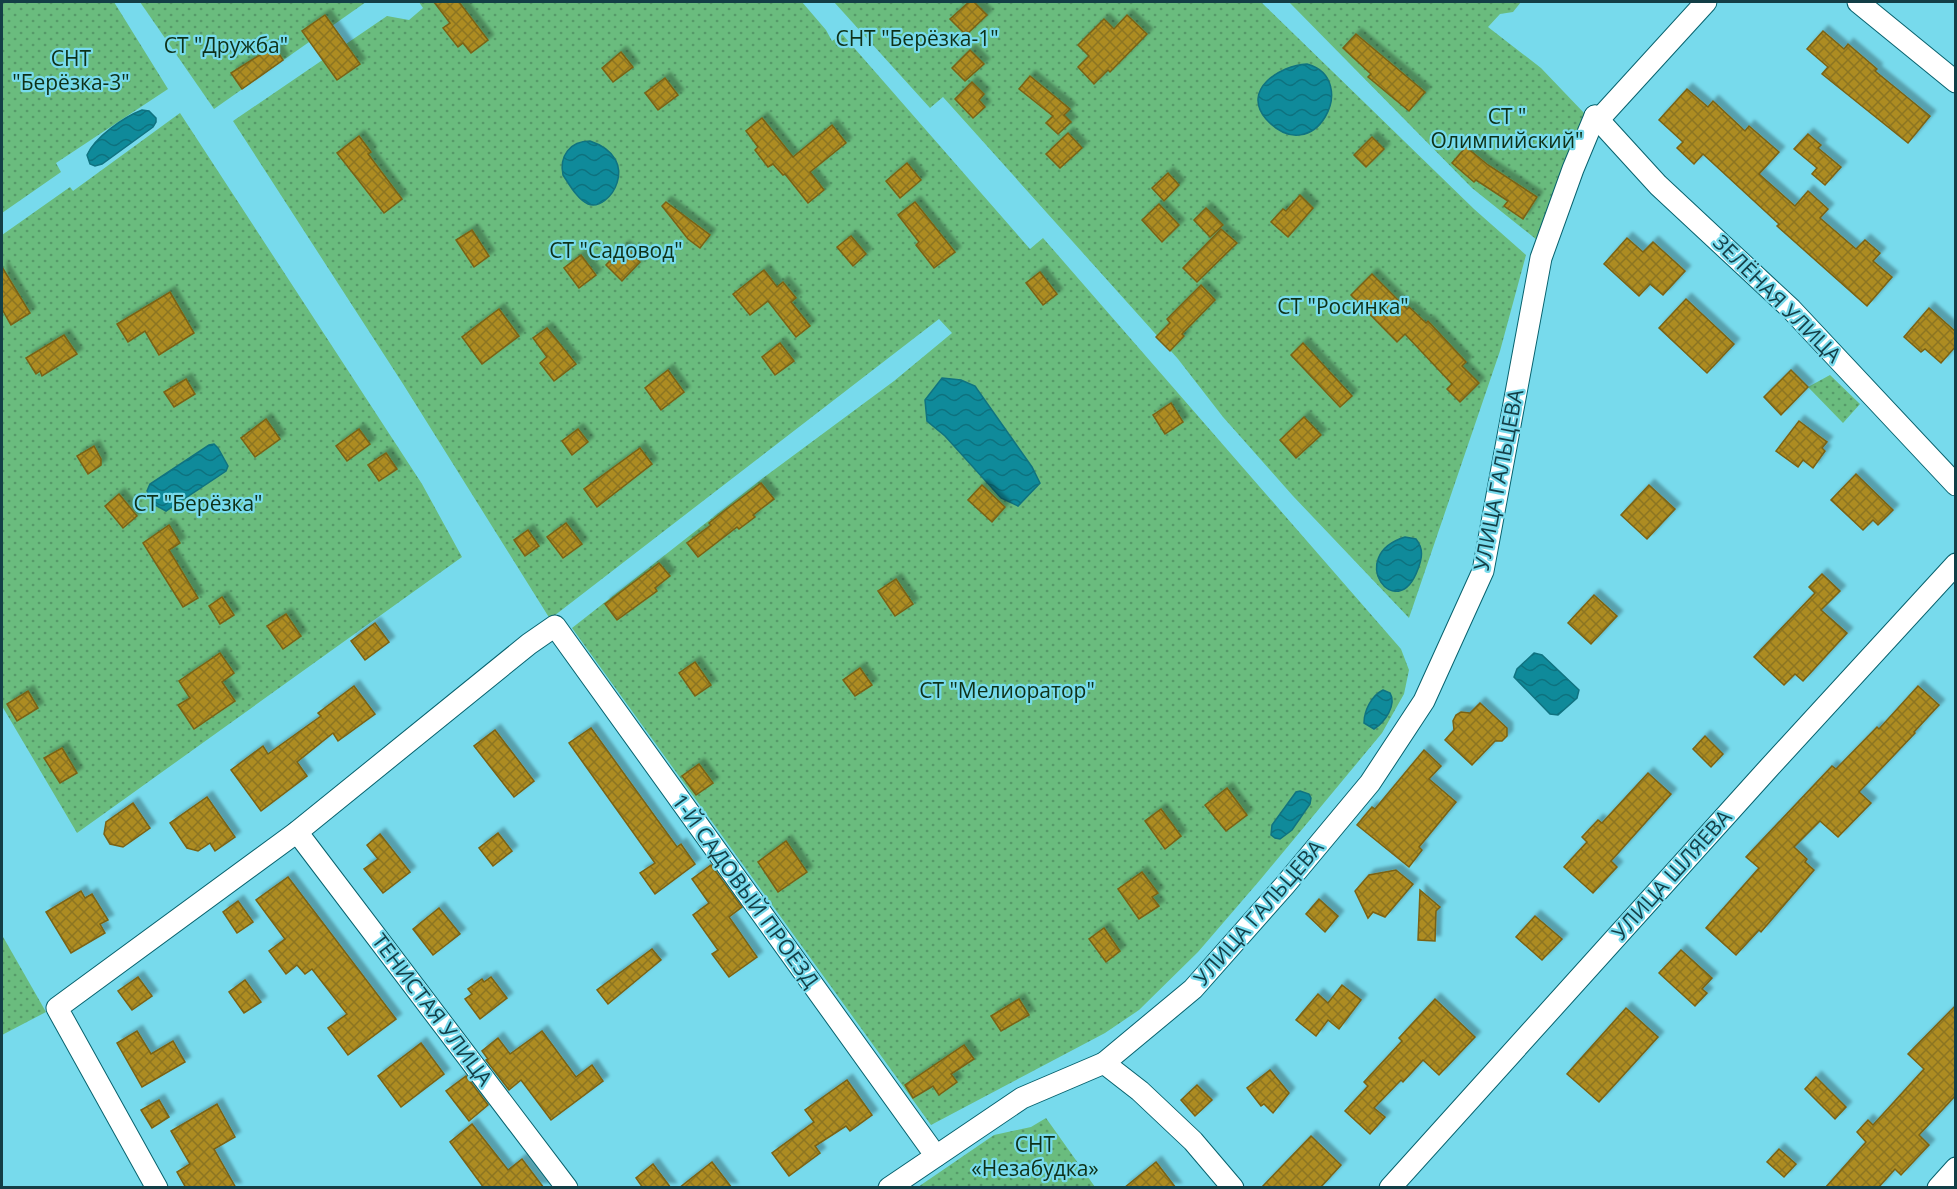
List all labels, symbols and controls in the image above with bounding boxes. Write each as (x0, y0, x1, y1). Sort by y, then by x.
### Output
park label: СНТ "Берёзка-1" (835, 24, 999, 52)
park label: СТ "Дружба" (164, 31, 288, 59)
park label: СНТ "Берёзка-3" (12, 44, 130, 96)
park label: СТ " Олимпийский" (1431, 102, 1583, 154)
street label: ЗЕЛЁНАЯ УЛИЦА (1708, 228, 1848, 369)
park label: СТ "Садовод" (549, 236, 683, 264)
park label: СТ "Росинка" (1277, 292, 1409, 320)
street label: УЛИЦА ГАЛЬЦЕВА (1467, 386, 1529, 573)
park label: СТ "Берёзка" (134, 489, 262, 517)
park label: СТ "Мелиоратор" (919, 676, 1095, 704)
street label: 1-Й САДОВЫЙ ПРОЕЗД (666, 788, 826, 993)
street label: УЛИЦА ШЛЯЕВА (1605, 803, 1738, 945)
street label: УЛИЦА ГАЛЬЦЕВА (1187, 833, 1330, 991)
street label: ТЕНИСТАЯ УЛИЦА (366, 928, 500, 1092)
park label: СНТ «Незабудка» (971, 1130, 1099, 1182)

